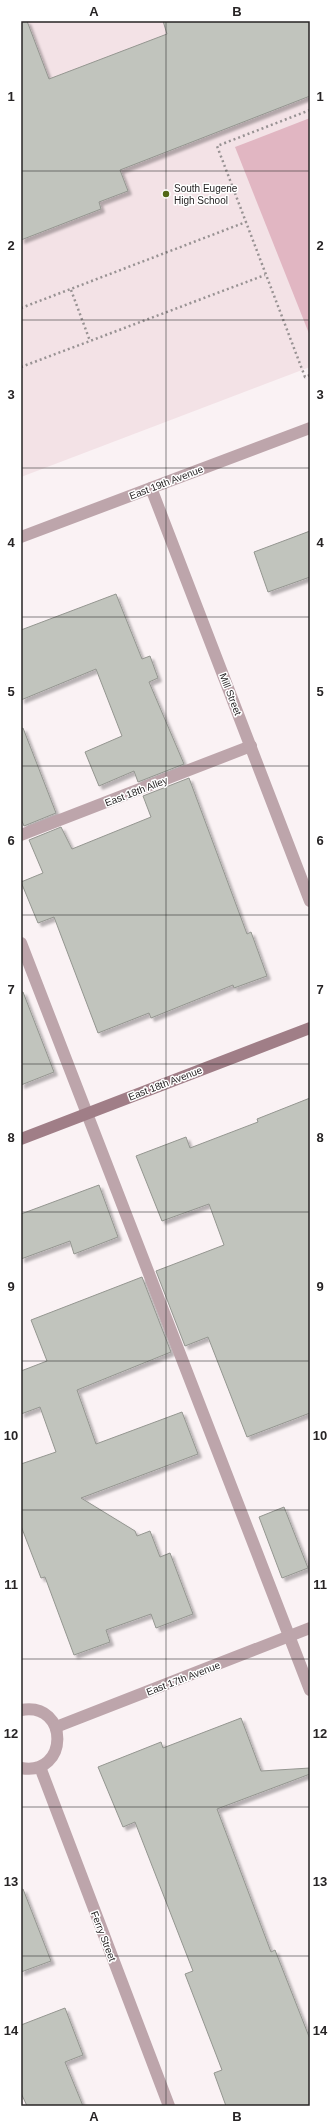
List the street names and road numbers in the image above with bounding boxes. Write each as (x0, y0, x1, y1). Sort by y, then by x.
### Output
street label: East 19th Avenue (128, 463, 205, 502)
street label: Mill Street (217, 671, 244, 717)
street label: East 18th Alley (103, 774, 169, 808)
street label: East 18th Avenue (127, 1064, 204, 1103)
street label: East 17th Avenue (145, 1659, 222, 1698)
street label: Ferry Street (89, 1910, 118, 1963)

